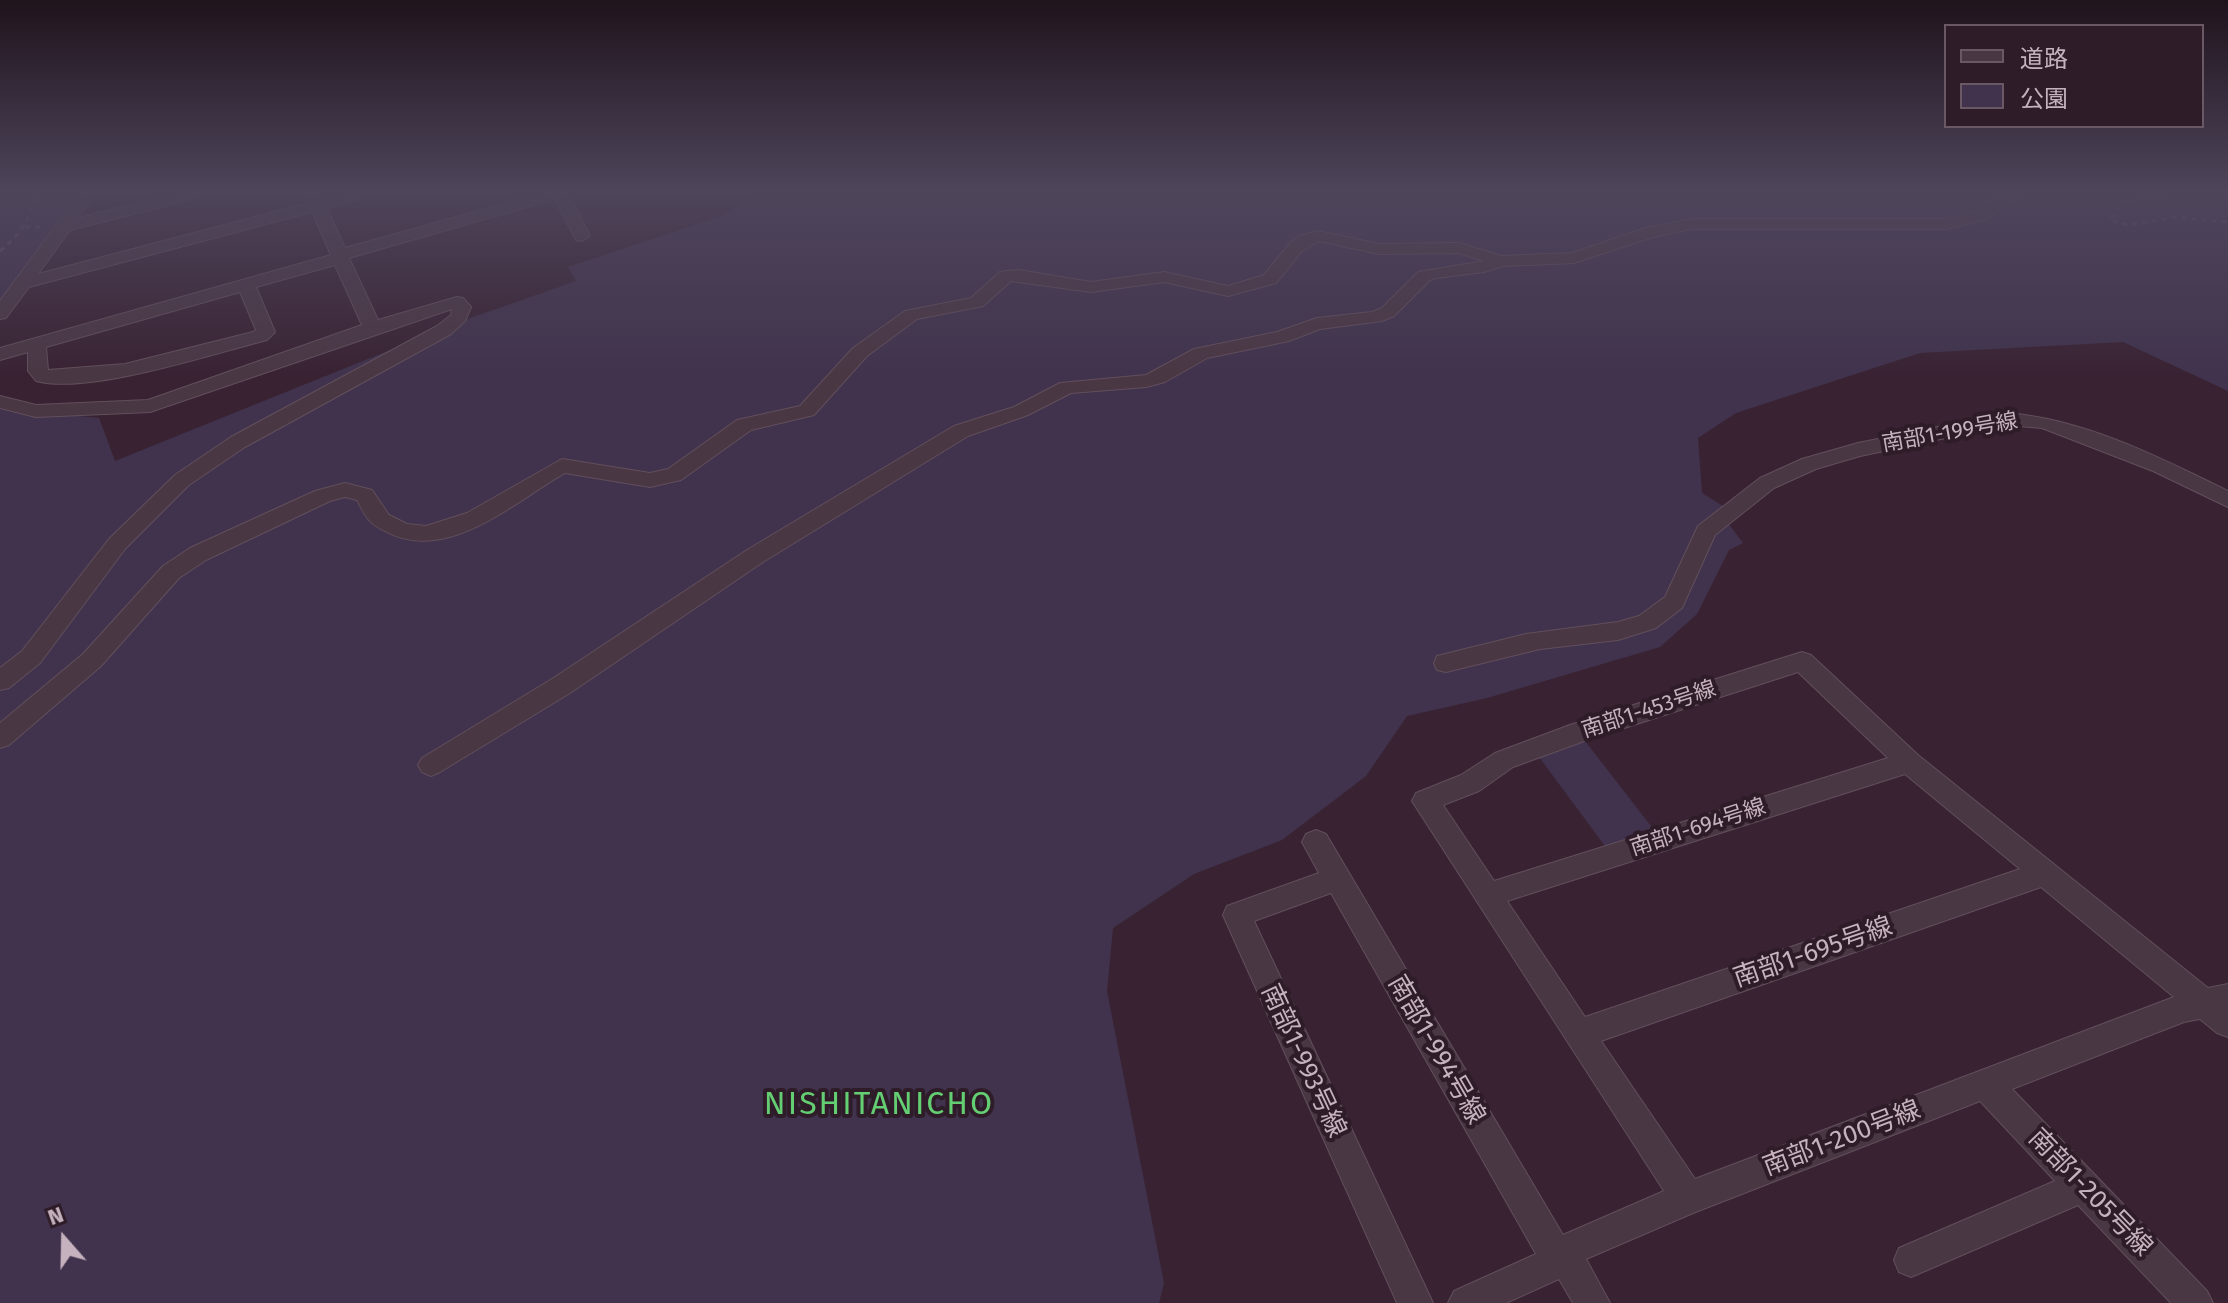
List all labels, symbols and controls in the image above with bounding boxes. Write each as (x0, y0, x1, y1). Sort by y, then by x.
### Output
legend (1944, 24, 2204, 128)
text: 道路 (2020, 45, 2068, 73)
text: 公園 (2020, 85, 2068, 113)
street label: 南部1-199号線 (1880, 408, 2020, 458)
street label: 南部1-453号線 (1579, 676, 1719, 744)
street label: 南部1-694号線 (1627, 794, 1769, 862)
street label: 南部1-695号線 (1729, 911, 1897, 995)
street label: 南部1-994号線 (1381, 970, 1491, 1130)
street label: 南部1-993号線 (1254, 980, 1352, 1142)
district label: NISHITANICHO (764, 1086, 994, 1124)
street label: 南部1-200号線 (1759, 1095, 1925, 1183)
street label: 南部1-205号線 (2022, 1123, 2158, 1263)
north arrow (24, 1199, 104, 1279)
text: N (44, 1201, 67, 1231)

